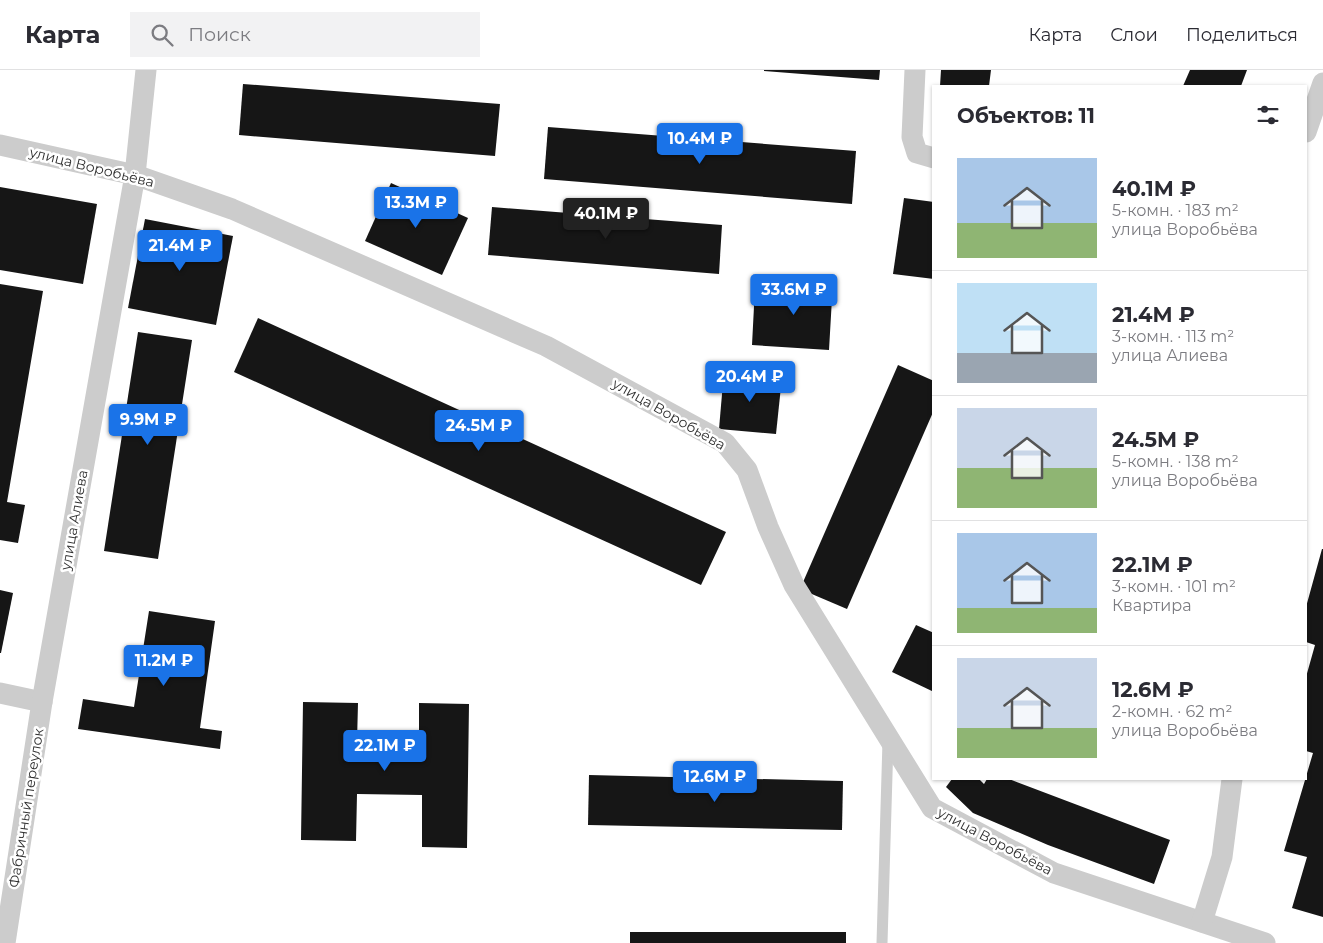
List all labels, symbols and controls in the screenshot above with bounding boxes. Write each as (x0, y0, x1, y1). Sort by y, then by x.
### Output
search box (130, 12, 480, 57)
text: Карта (25, 20, 100, 49)
icon: search (148, 21, 176, 49)
text: Поиск (188, 23, 251, 46)
text: Карта (1028, 24, 1082, 46)
text: Слои (1110, 24, 1158, 46)
text: Поделиться (1186, 24, 1298, 46)
icon: filters (1254, 101, 1282, 129)
text: Объектов: 11 (957, 103, 1095, 128)
pin: 10.4M ₽ (654, 122, 746, 165)
text: 10.4M ₽ (668, 129, 732, 148)
street label: улица Воробьёва (27, 143, 156, 191)
text: 40.1M ₽ (1112, 176, 1196, 201)
icon: home (997, 178, 1057, 238)
pin: 13.3M ₽ (370, 186, 462, 229)
text: 13.3M ₽ (385, 193, 447, 212)
pin: 40.1M ₽ (560, 198, 652, 240)
text: 5-комн. · 183 m² (1112, 201, 1239, 220)
text: 40.1M ₽ (574, 204, 638, 223)
text: улица Воробьёва (1112, 220, 1258, 239)
pin: 21.4M ₽ (134, 230, 226, 272)
text: 21.4M ₽ (148, 236, 212, 255)
pin: 33.6M ₽ (748, 274, 840, 316)
text: 33.6M ₽ (761, 280, 827, 299)
text: 21.4M ₽ (1112, 302, 1195, 327)
icon: home (997, 303, 1057, 363)
text: 3-комн. · 113 m² (1112, 327, 1234, 346)
text: улица Алиева (1112, 346, 1228, 365)
pin: 20.4M ₽ (704, 360, 796, 403)
text: 20.4M ₽ (716, 367, 784, 386)
street label: улица Воробьёва (608, 374, 729, 454)
pin: 9.9M ₽ (107, 404, 189, 446)
text: 9.9M ₽ (120, 410, 176, 429)
pin: 24.5M ₽ (433, 410, 525, 452)
text: 24.5M ₽ (446, 416, 512, 435)
text: 24.5M ₽ (1112, 427, 1199, 452)
icon: home (997, 428, 1057, 488)
text: 5-комн. · 138 m² (1112, 452, 1239, 471)
street label: улица Алиева (56, 468, 92, 573)
text: улица Воробьёва (1112, 471, 1258, 490)
text: 22.1M ₽ (1112, 552, 1193, 577)
icon: home (997, 553, 1057, 613)
text: 3-комн. · 101 m² (1112, 577, 1236, 596)
text: Квартира (1112, 596, 1192, 615)
pin: 11.2M ₽ (118, 644, 210, 687)
text: 11.2M ₽ (135, 651, 193, 670)
text: 12.6M ₽ (1112, 677, 1194, 702)
icon: home (997, 678, 1057, 738)
text: 2-комн. · 62 m² (1112, 702, 1232, 721)
text: улица Воробьёва (1112, 721, 1258, 740)
street label: Фабричный переулок (5, 727, 47, 889)
pin: 22.1M ₽ (339, 730, 431, 772)
text: 22.1M ₽ (354, 736, 416, 755)
pin: 12.6M ₽ (669, 760, 761, 803)
text: 12.6M ₽ (684, 767, 746, 786)
street label: улица Воробьёва (934, 803, 1056, 879)

